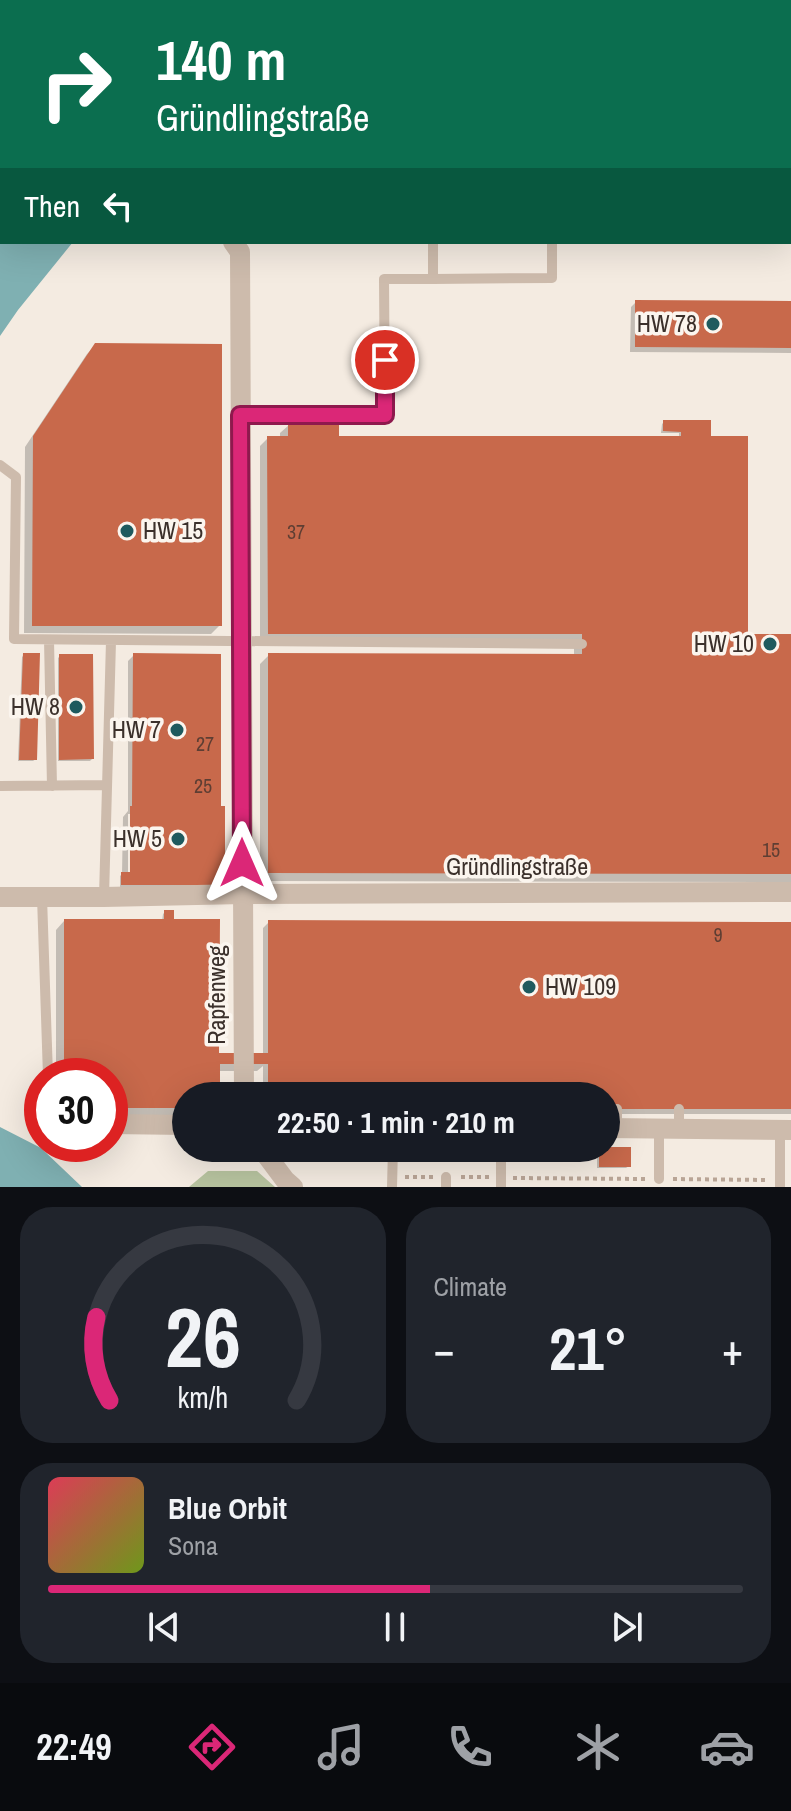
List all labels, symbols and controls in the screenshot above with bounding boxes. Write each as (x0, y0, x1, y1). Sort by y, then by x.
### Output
text: 140 m (156, 22, 286, 97)
icon: right (24, 32, 128, 136)
text: Gründlingstraße (156, 94, 369, 142)
icon: left (96, 184, 140, 228)
text: Then (24, 186, 80, 226)
place label: HW 78 (637, 307, 697, 339)
marker: HW 78 (704, 315, 722, 333)
pin (351, 326, 419, 394)
icon: arrive (363, 338, 407, 382)
place label: HW 15 (143, 514, 203, 546)
house number: 37 (287, 518, 305, 545)
marker: HW 15 (118, 522, 136, 540)
place label: HW 10 (694, 627, 754, 659)
marker: HW 10 (761, 635, 779, 653)
place label: HW 8 (11, 690, 60, 722)
marker: HW 8 (67, 698, 85, 716)
place label: HW 7 (112, 713, 161, 745)
marker: HW 7 (168, 721, 186, 739)
house number: 27 (196, 730, 214, 757)
house number: 25 (194, 772, 212, 799)
position arrow (200, 821, 284, 905)
place label: HW 5 (113, 822, 162, 854)
marker: HW 5 (169, 830, 187, 848)
house number: 15 (762, 836, 780, 863)
street label: Gründlingstraße (446, 850, 588, 882)
house number: 9 (713, 921, 723, 948)
street label: Rapfenweg (200, 945, 232, 1045)
place label: HW 109 (545, 970, 616, 1002)
marker: HW 109 (520, 978, 538, 996)
speed limit sign: 30 (24, 1058, 128, 1162)
text: 22:50 · 1 min · 210 m (277, 1102, 515, 1142)
text: Climate (434, 1269, 507, 1304)
text: 26 (165, 1281, 241, 1393)
text: 21° (549, 1308, 628, 1389)
text: − (434, 1319, 455, 1379)
text: + (722, 1319, 743, 1379)
text: km/h (177, 1378, 228, 1417)
text: Blue Orbit (168, 1488, 287, 1528)
text: Sona (168, 1528, 218, 1563)
icon: previous (142, 1605, 186, 1649)
icon: pause (373, 1605, 417, 1649)
icon: next (605, 1605, 649, 1649)
icon: directions (184, 1719, 240, 1775)
icon: music (313, 1719, 369, 1775)
icon: phone (442, 1719, 498, 1775)
icon: climate (570, 1719, 626, 1775)
icon: car (699, 1719, 755, 1775)
text: 22:49 (36, 1723, 112, 1771)

